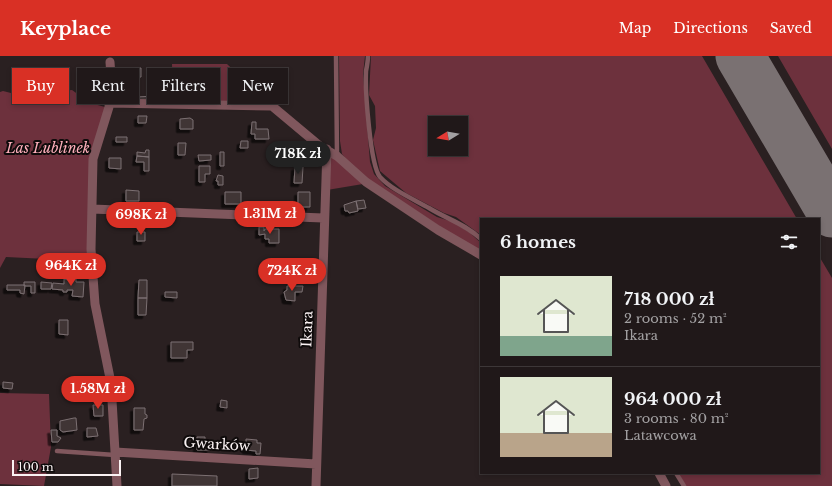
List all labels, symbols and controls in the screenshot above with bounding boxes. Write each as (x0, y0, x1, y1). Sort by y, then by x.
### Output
text: Keyplace (20, 17, 111, 40)
text: Map (619, 19, 651, 37)
text: Directions (673, 19, 748, 37)
text: Saved (770, 19, 812, 37)
chip: Buy (12, 68, 69, 104)
chip: Rent (77, 68, 139, 104)
chip: Filters (147, 68, 220, 104)
chip: New (228, 68, 288, 104)
north arrow (428, 116, 468, 156)
map controls (428, 116, 468, 156)
park label: Las Lublinek (5, 139, 90, 157)
pin: 718K zł (261, 141, 335, 175)
text: 718K zł (275, 145, 321, 162)
pin: 1.31M zł (229, 201, 311, 235)
pin: 698K zł (104, 202, 178, 236)
text: 1.31M zł (243, 205, 297, 222)
text: 698K zł (115, 206, 167, 223)
icon: filters (778, 231, 800, 253)
text: 6 homes (500, 232, 576, 253)
pin: 964K zł (34, 253, 108, 287)
text: 964K zł (45, 257, 97, 274)
pin: 724K zł (255, 258, 329, 292)
text: 724K zł (267, 262, 317, 279)
text: 718 000 zł (624, 289, 715, 310)
icon: home (532, 292, 580, 340)
street label: Ikara (297, 310, 317, 348)
text: 2 rooms · 52 m² (624, 310, 727, 327)
text: Ikara (624, 327, 658, 344)
pin: 1.58M zł (57, 376, 139, 410)
text: 1.58M zł (70, 380, 126, 397)
text: 964 000 zł (624, 389, 721, 410)
icon: home (532, 393, 580, 441)
text: 3 rooms · 80 m² (624, 410, 728, 427)
text: Latawcowa (624, 427, 697, 444)
street label: Gwarków (183, 433, 251, 455)
scale bar (12, 458, 121, 477)
text: 100 m (18, 460, 54, 474)

